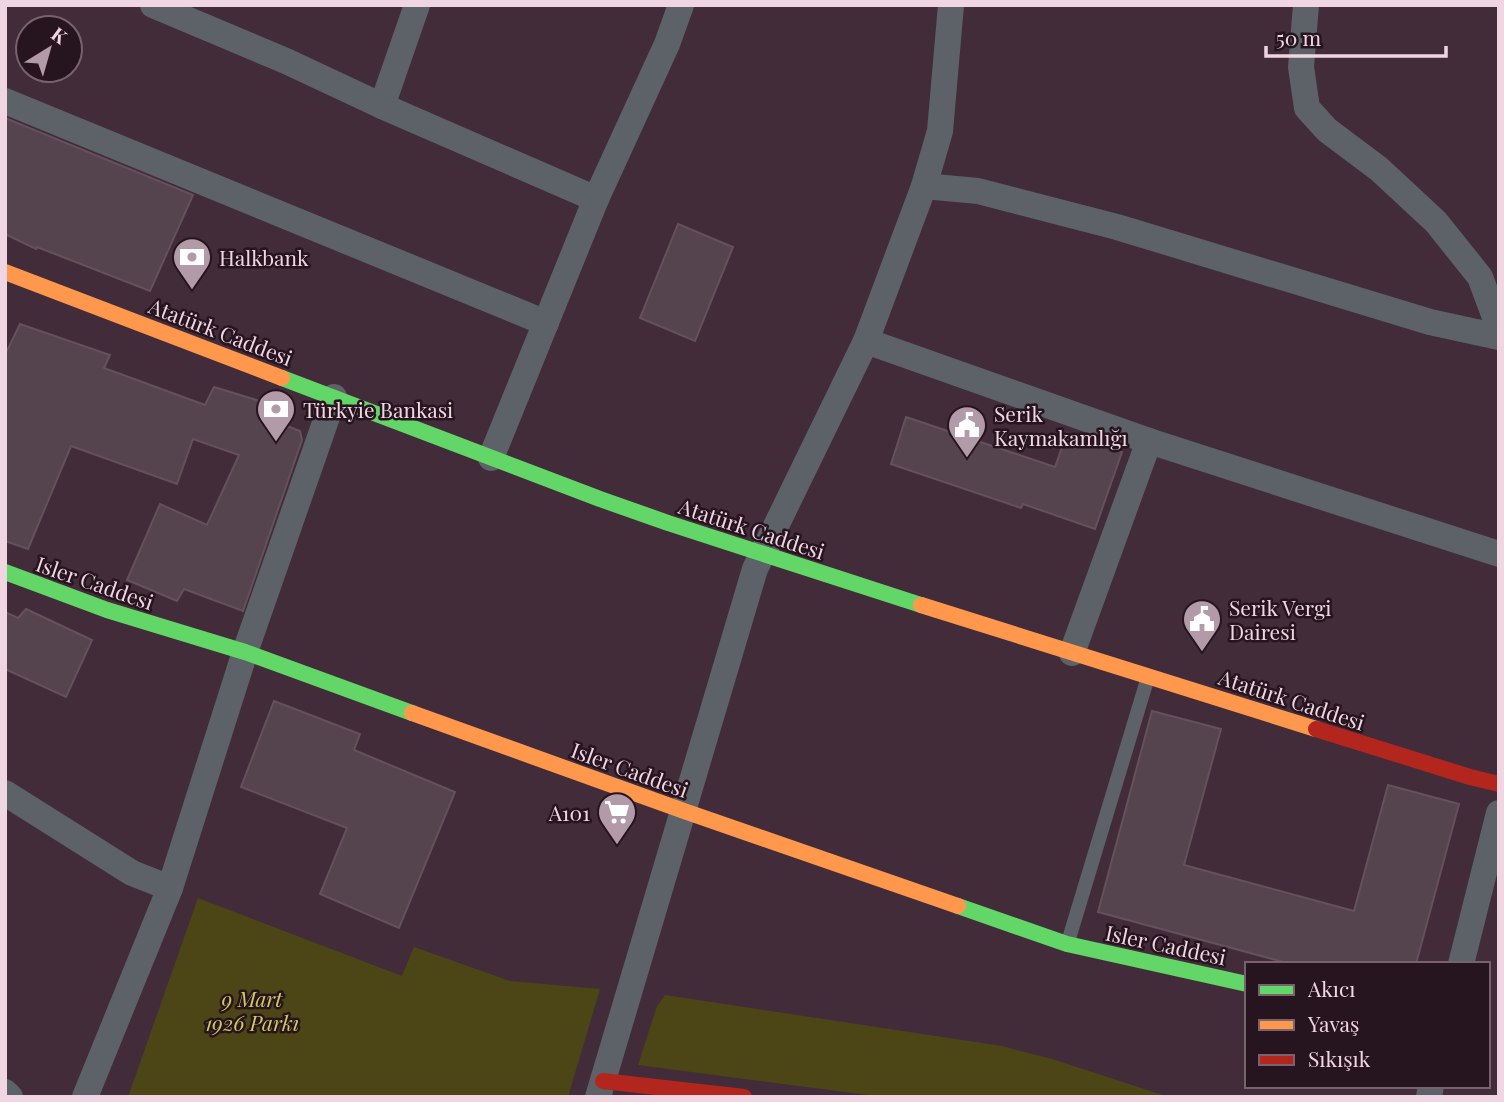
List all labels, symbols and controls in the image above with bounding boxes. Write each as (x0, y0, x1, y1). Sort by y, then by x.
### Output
north arrow (14, 14, 84, 84)
scale bar (1266, 14, 1446, 58)
text: K (47, 20, 73, 49)
text: 50 m (1276, 23, 1322, 51)
bank icon: Halkbank (171, 236, 213, 291)
place label: Halkbank (219, 243, 309, 271)
street label: Atatürk Caddesi (144, 290, 297, 371)
bank icon: Türkyie Bankasi (255, 388, 297, 443)
place label: Türkyie Bankasi (303, 395, 453, 423)
place label: Serik Kaymakamlığı (994, 399, 1128, 451)
public building icon: Serik Kaymakamlığı (946, 404, 988, 459)
street label: Atatürk Caddesi (675, 491, 828, 565)
street label: Isler Caddesi (33, 549, 157, 615)
place label: Serik Vergi Dairesi (1229, 593, 1331, 645)
public building icon: Serik Vergi Dairesi (1181, 598, 1223, 653)
street label: Atatürk Caddesi (1215, 662, 1368, 736)
street label: Isler Caddesi (568, 735, 692, 803)
supermarket icon: A101 (596, 791, 638, 846)
place label: A101 (548, 798, 590, 826)
street label: Isler Caddesi (1103, 918, 1229, 970)
legend (1245, 962, 1490, 1088)
text: Akıcı (1307, 974, 1355, 1002)
park label: 9 Mart 1926 Parkı (205, 984, 299, 1036)
text: Yavaş (1307, 1009, 1359, 1037)
text: Sıkışık (1308, 1044, 1371, 1072)

